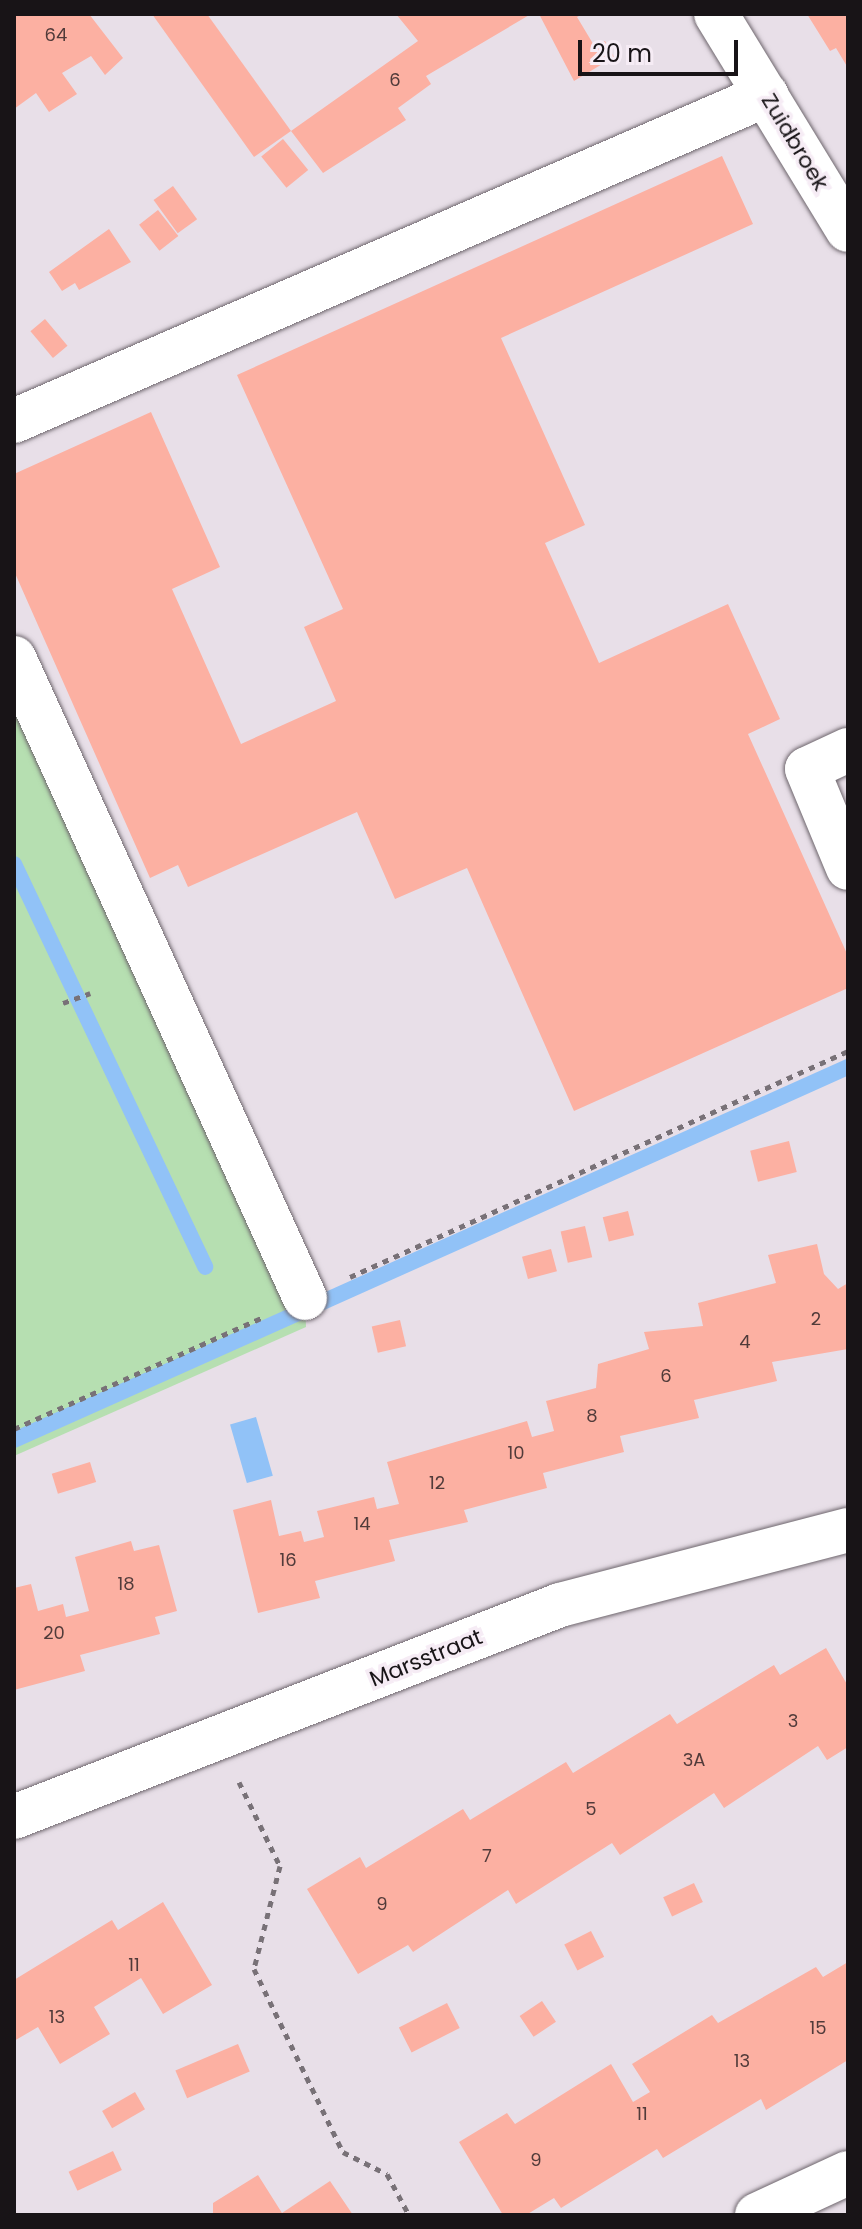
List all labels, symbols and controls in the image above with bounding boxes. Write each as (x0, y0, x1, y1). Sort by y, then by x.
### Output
house number: 64 (45, 24, 67, 46)
scale bar (582, 24, 742, 74)
text: 20 m (592, 37, 652, 70)
house number: 6 (389, 69, 401, 91)
street label: Zuidbroek (756, 89, 834, 195)
house number: 2 (811, 1308, 821, 1330)
house number: 4 (739, 1331, 751, 1353)
house number: 6 (660, 1365, 672, 1387)
house number: 8 (586, 1405, 598, 1427)
house number: 10 (507, 1442, 525, 1464)
house number: 12 (429, 1472, 445, 1494)
house number: 14 (353, 1513, 371, 1535)
house number: 16 (279, 1549, 297, 1571)
house number: 18 (117, 1573, 135, 1595)
house number: 20 (43, 1622, 65, 1644)
street label: Marsstraat (366, 1623, 486, 1693)
house number: 3 (788, 1710, 798, 1732)
house number: 3A (683, 1749, 705, 1771)
house number: 5 (585, 1798, 597, 1820)
house number: 7 (482, 1845, 492, 1867)
house number: 9 (376, 1893, 388, 1915)
house number: 11 (128, 1954, 140, 1976)
house number: 13 (49, 2006, 65, 2028)
house number: 15 (809, 2017, 827, 2039)
house number: 13 (734, 2050, 750, 2072)
house number: 11 (636, 2103, 648, 2125)
house number: 9 (530, 2149, 542, 2171)

